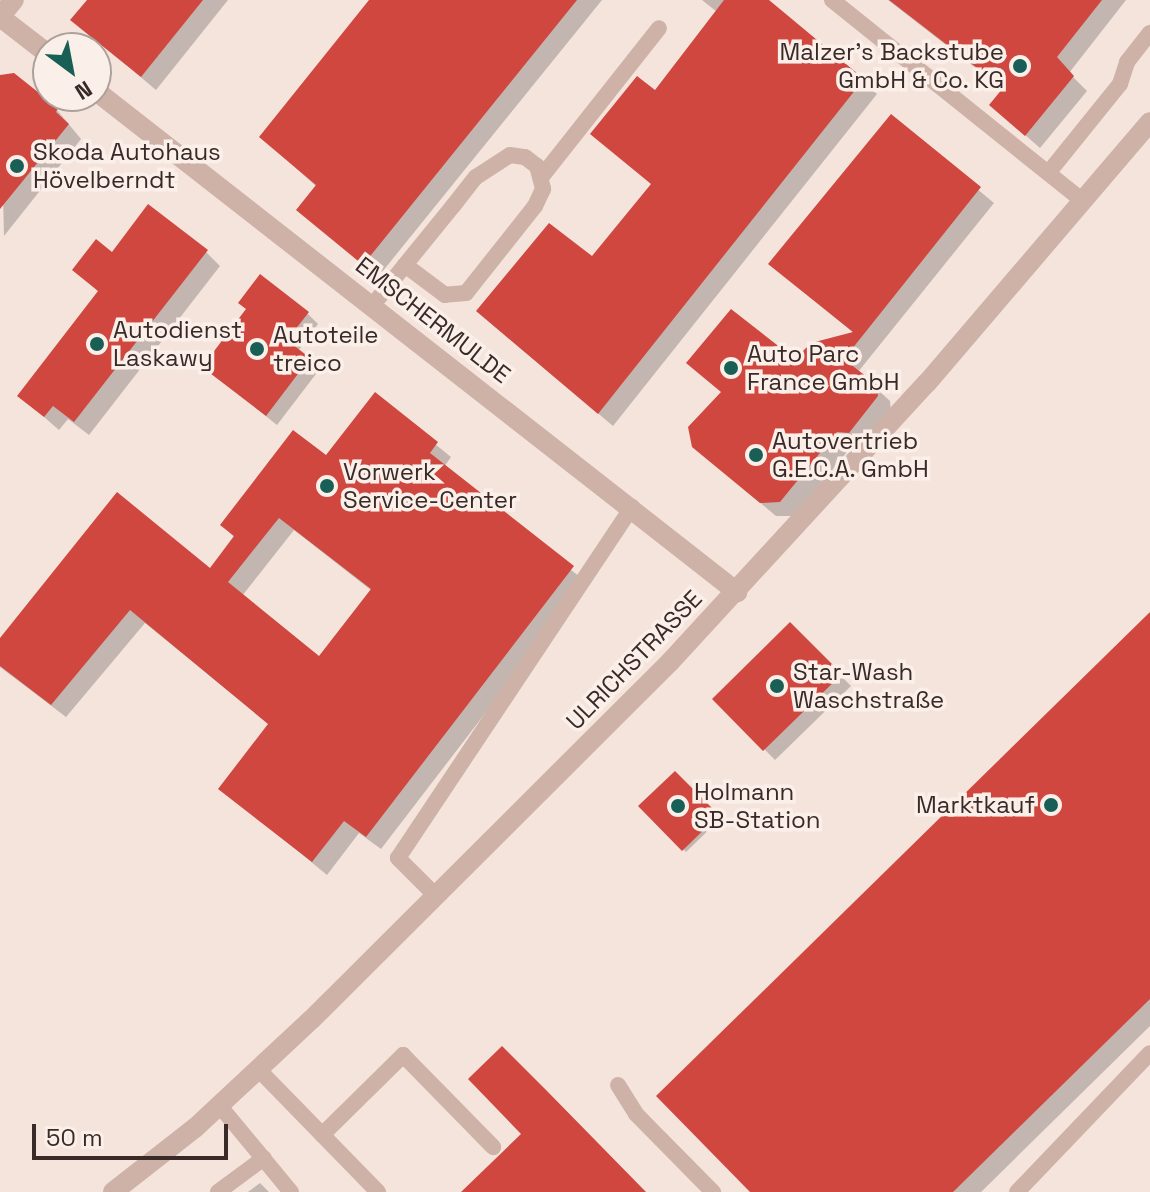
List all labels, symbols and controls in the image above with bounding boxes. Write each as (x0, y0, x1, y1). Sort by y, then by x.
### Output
north arrow (32, 32, 112, 112)
place label: Malzer's Backstube GmbH & Co. KG (779, 38, 1004, 94)
marker: Malzer's Backstube GmbH & Co. KG (1011, 57, 1029, 75)
text: N (70, 75, 97, 106)
place label: Skoda Autohaus Hövelberndt (33, 138, 221, 194)
marker: Skoda Autohaus Hövelberndt (8, 157, 26, 175)
street label: EMSCHERMULDE (350, 251, 516, 389)
place label: Autodienst Laskawy (113, 316, 242, 372)
place label: Autoteile treico (273, 321, 379, 377)
marker: Autodienst Laskawy (88, 335, 106, 353)
marker: Autoteile treico (248, 340, 266, 358)
place label: Auto Parc France GmbH (747, 340, 900, 396)
marker: Auto Parc France GmbH (722, 359, 740, 377)
place label: Autovertrieb G.E.C.A. GmbH (772, 427, 929, 483)
marker: Autovertrieb G.E.C.A. GmbH (747, 446, 765, 464)
place label: Vorwerk Service-Center (343, 458, 517, 514)
marker: Vorwerk Service-Center (318, 477, 336, 495)
street label: ULRICHSTRASSE (560, 584, 708, 736)
place label: Star-Wash Waschstraße (793, 658, 944, 714)
marker: Star-Wash Waschstraße (768, 677, 786, 695)
place label: Holmann SB-Station (694, 778, 821, 834)
place label: Marktkauf (916, 791, 1035, 819)
marker: Marktkauf (1042, 796, 1060, 814)
marker: Holmann SB-Station (669, 797, 687, 815)
scale bar (36, 1108, 232, 1158)
text: 50 m (46, 1122, 103, 1153)

